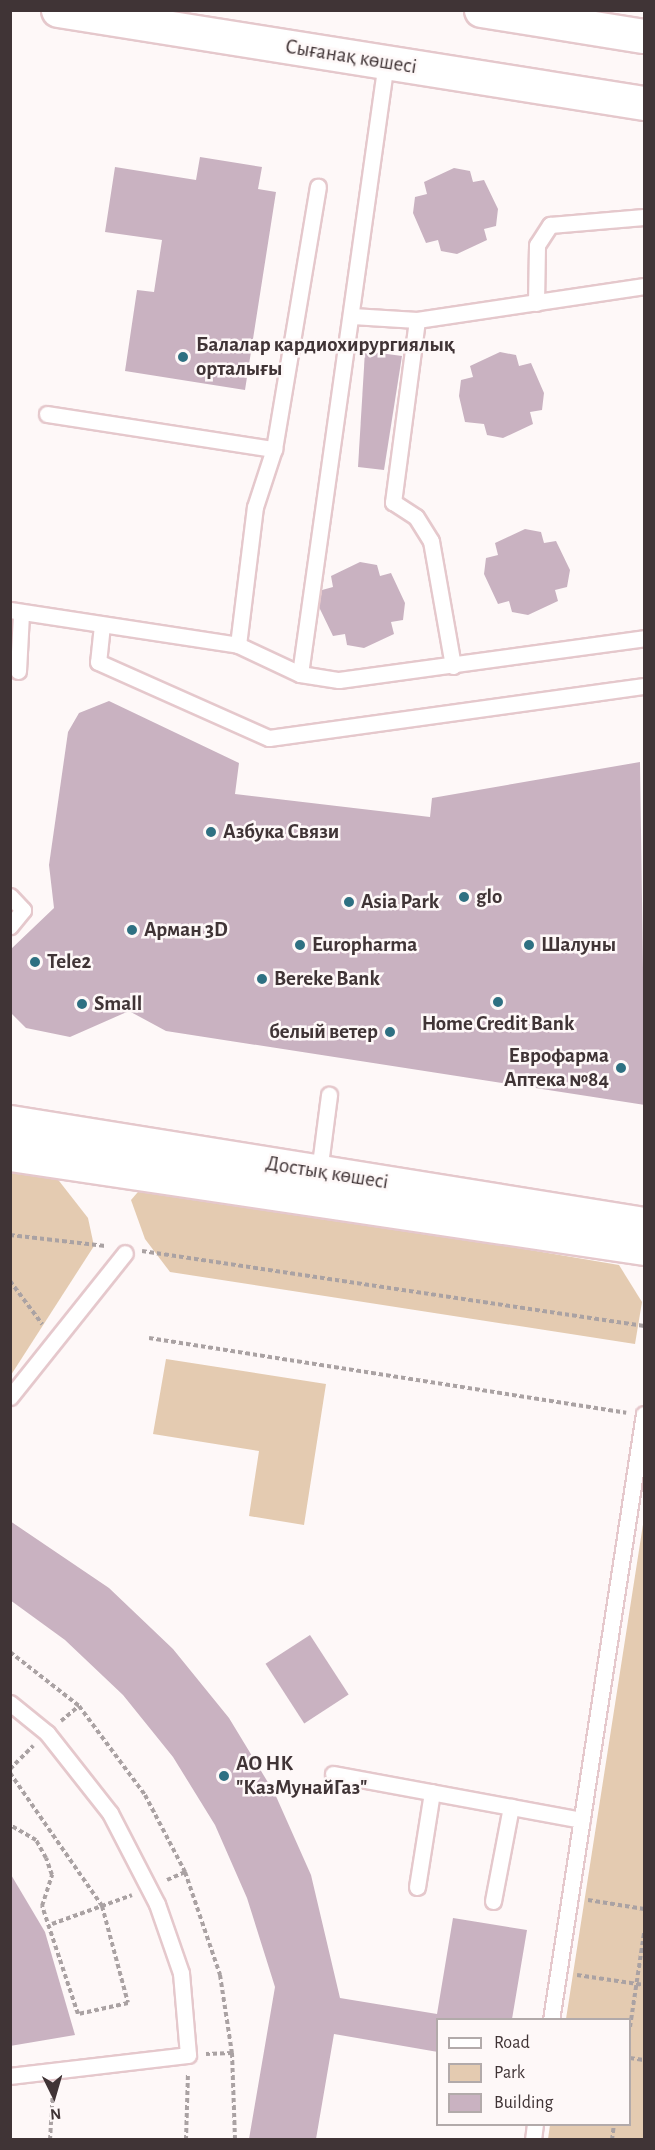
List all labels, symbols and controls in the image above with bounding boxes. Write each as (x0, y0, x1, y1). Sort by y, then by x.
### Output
street label: Сығанақ көшесі (283, 34, 419, 80)
place label: Балалар кардиохирургиялық орталығы (196, 332, 455, 382)
marker: Балалар кардиохирургиялық орталығы (174, 348, 192, 366)
place label: Азбука Связи (223, 819, 339, 845)
marker: Азбука Связи (204, 825, 218, 839)
place label: glo (476, 884, 502, 910)
place label: Asia Park (361, 889, 439, 915)
marker: glo (457, 890, 471, 904)
marker: Asia Park (342, 895, 356, 909)
place label: Арман 3D (144, 917, 228, 943)
marker: Арман 3D (125, 923, 139, 937)
place label: Europharma (312, 932, 417, 958)
place label: Шалуны (541, 932, 616, 958)
marker: Europharma (293, 938, 307, 952)
marker: Шалуны (522, 938, 536, 952)
place label: Tele2 (47, 949, 91, 975)
marker: Tele2 (28, 955, 42, 969)
place label: Bereke Bank (274, 966, 380, 992)
marker: Bereke Bank (255, 972, 269, 986)
place label: Small (94, 991, 142, 1017)
marker: Home Credit Bank (491, 995, 505, 1009)
marker: Small (75, 997, 89, 1011)
place label: Home Credit Bank (422, 1011, 574, 1037)
place label: белый ветер (269, 1019, 378, 1045)
marker: белый ветер (383, 1025, 397, 1039)
place label: Еврофарма Аптека №84 (504, 1043, 609, 1093)
marker: Еврофарма Аптека №84 (614, 1061, 628, 1075)
street label: Достық көшесі (264, 1151, 390, 1195)
place label: АО НК "КазМунайГаз" (236, 1751, 368, 1801)
marker: АО НК "КазМунайГаз" (217, 1769, 231, 1783)
legend (436, 2018, 631, 2126)
text: Road (494, 2034, 530, 2052)
text: Park (494, 2064, 525, 2082)
north arrow (24, 2066, 84, 2126)
text: Building (494, 2094, 553, 2112)
text: N (49, 2105, 62, 2122)

